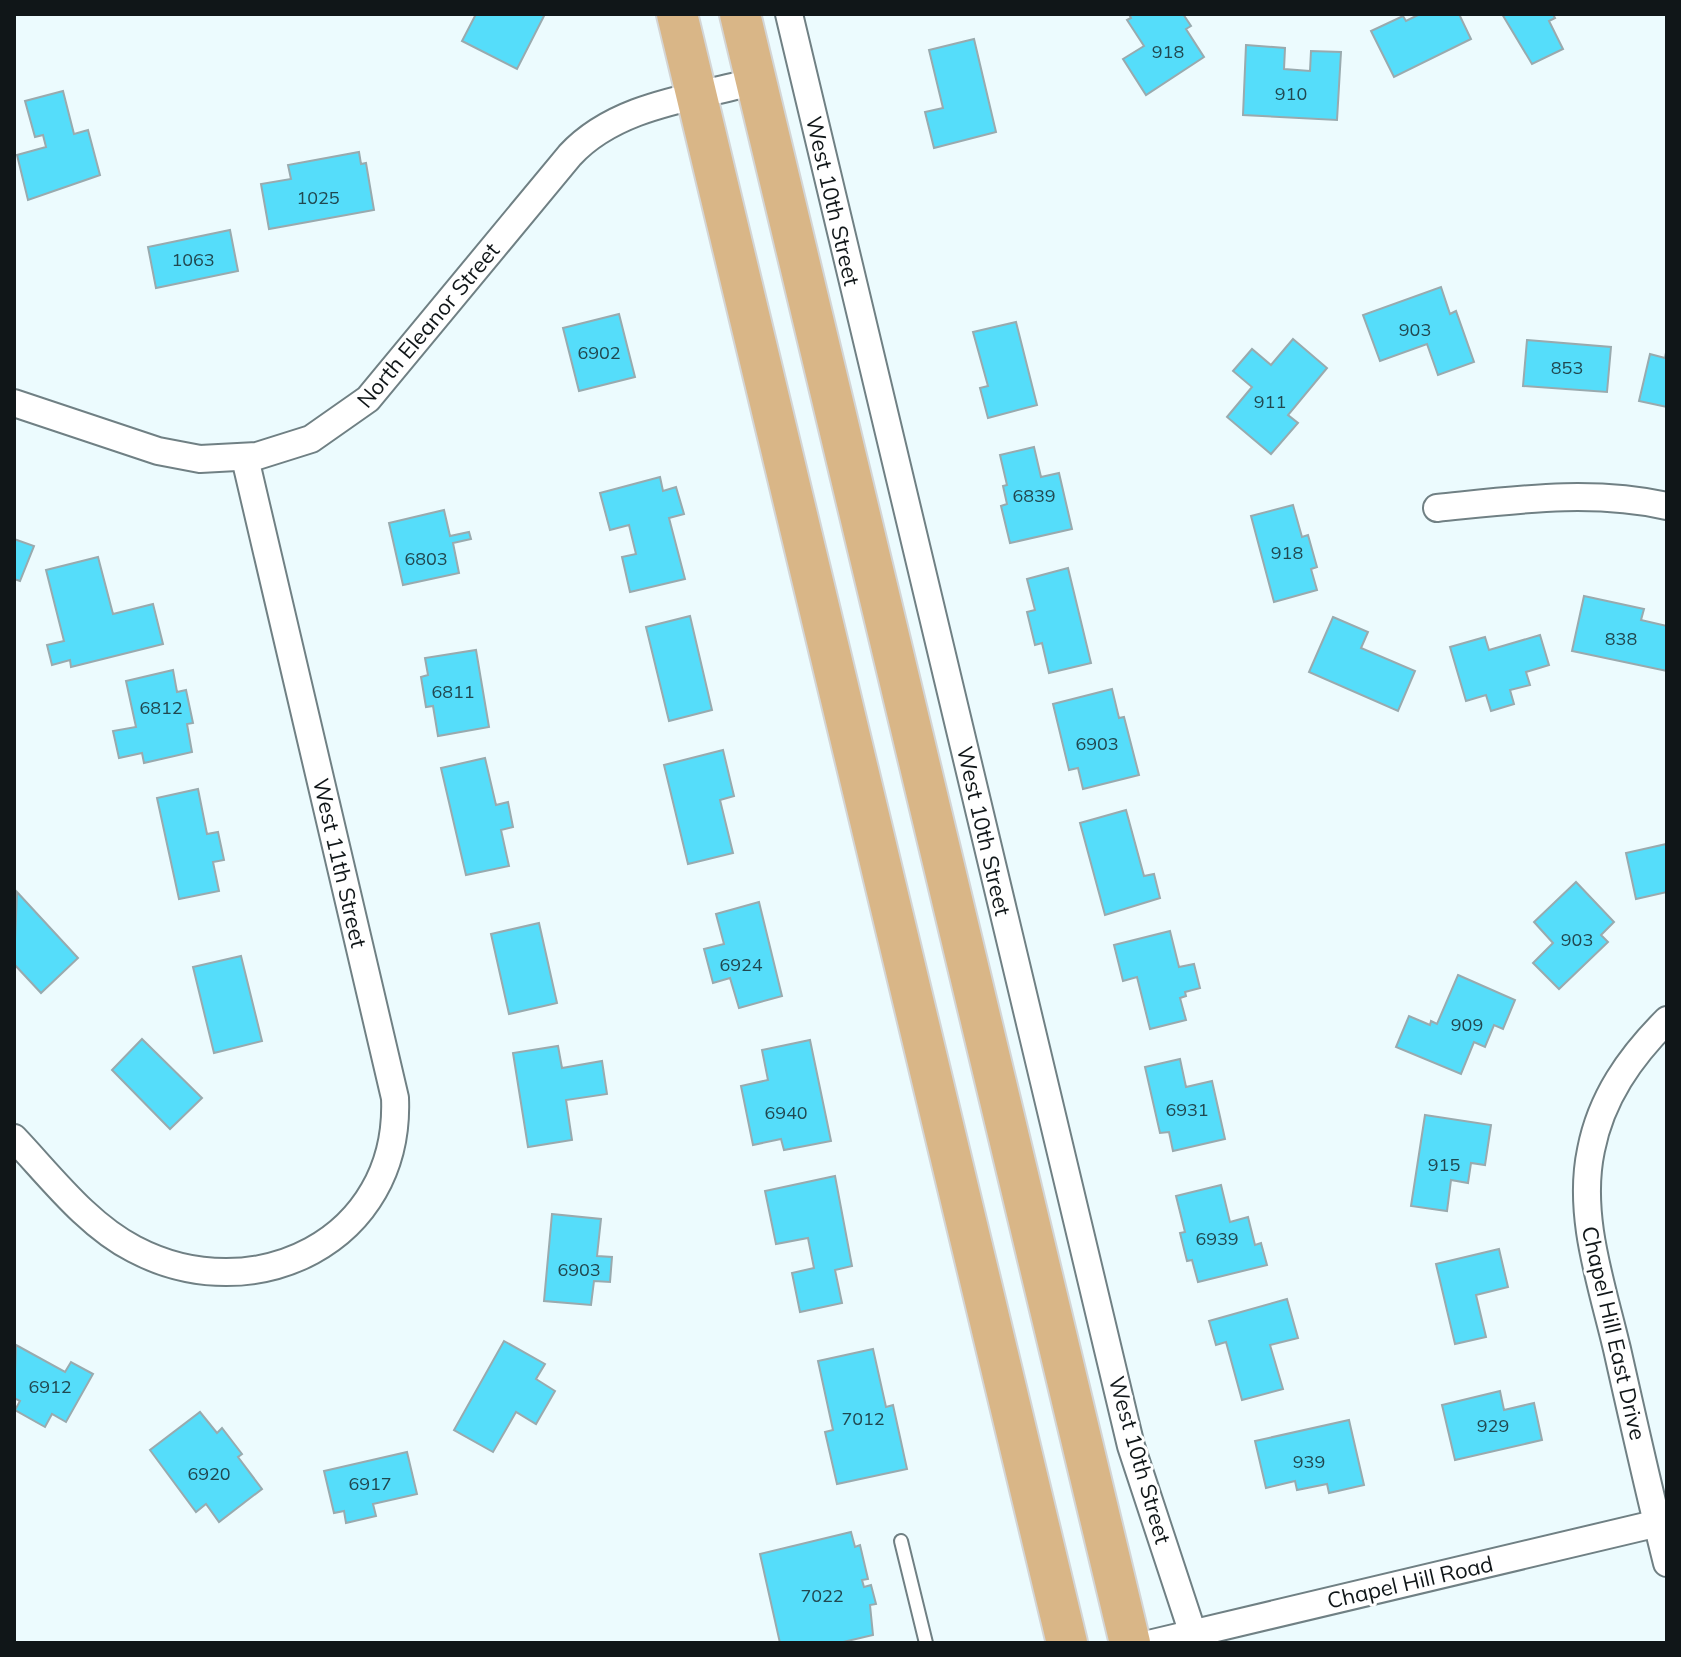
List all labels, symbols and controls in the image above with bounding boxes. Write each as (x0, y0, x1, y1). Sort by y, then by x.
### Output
house number: 918 (1152, 40, 1184, 63)
house number: 910 (1275, 82, 1307, 105)
street label: West 10th Street (800, 114, 866, 289)
house number: 1025 (296, 186, 340, 209)
street label: North Eleanor Street (351, 236, 506, 413)
house number: 1063 (171, 248, 215, 271)
house number: 903 (1399, 318, 1431, 341)
house number: 6902 (577, 341, 621, 364)
house number: 853 (1551, 356, 1583, 379)
house number: 911 (1254, 390, 1286, 413)
house number: 6839 (1012, 484, 1056, 507)
house number: 918 (1271, 541, 1303, 564)
house number: 6803 (404, 547, 448, 570)
house number: 838 (1605, 627, 1637, 650)
house number: 6811 (431, 680, 475, 703)
house number: 6812 (139, 696, 183, 719)
house number: 6903 (1075, 732, 1119, 755)
street label: West 10th Street (951, 744, 1017, 919)
street label: West 11th Street (307, 776, 373, 951)
house number: 903 (1561, 928, 1593, 951)
house number: 6924 (719, 953, 763, 976)
house number: 909 (1451, 1013, 1483, 1036)
house number: 6931 (1165, 1098, 1209, 1121)
house number: 6940 (764, 1101, 808, 1124)
house number: 915 (1428, 1153, 1460, 1176)
street label: Chapel Hill East Drive (1576, 1223, 1652, 1443)
house number: 6939 (1195, 1227, 1239, 1250)
house number: 6903 (557, 1258, 601, 1281)
street label: West 10th Street (1103, 1373, 1177, 1547)
house number: 6912 (28, 1375, 72, 1398)
house number: 7012 (841, 1407, 885, 1430)
house number: 929 (1477, 1414, 1509, 1437)
house number: 939 (1293, 1450, 1325, 1473)
house number: 6920 (187, 1462, 231, 1485)
house number: 6917 (348, 1472, 392, 1495)
street label: Chapel Hill Road (1324, 1549, 1496, 1615)
house number: 7022 (800, 1584, 844, 1607)

